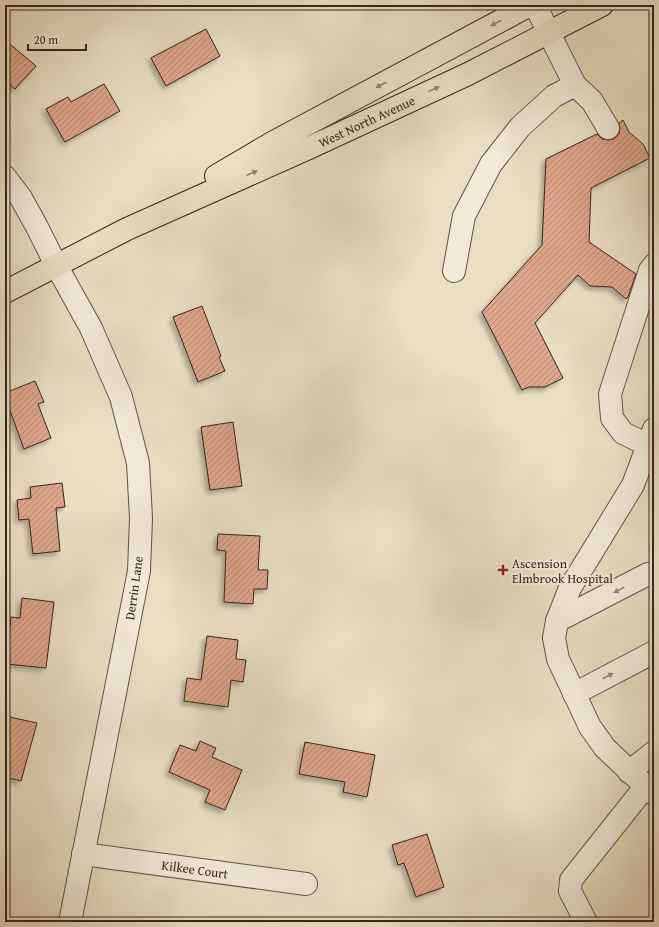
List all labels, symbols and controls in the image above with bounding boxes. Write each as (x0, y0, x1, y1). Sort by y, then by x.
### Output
one-way arrow (490, 20, 502, 27)
scale bar (28, 26, 86, 52)
text: 20 m (34, 31, 58, 48)
one-way arrow (376, 81, 387, 88)
one-way arrow (428, 86, 440, 92)
street label: West North Avenue (315, 91, 418, 152)
one-way arrow (247, 170, 258, 176)
place label: Ascension Elmbrook Hospital (512, 554, 613, 588)
street label: Derrin Lane (120, 555, 148, 621)
marker: Ascension Elmbrook Hospital (497, 564, 509, 576)
one-way arrow (613, 586, 624, 593)
one-way arrow (603, 673, 614, 679)
street label: Kilkee Court (160, 855, 230, 883)

